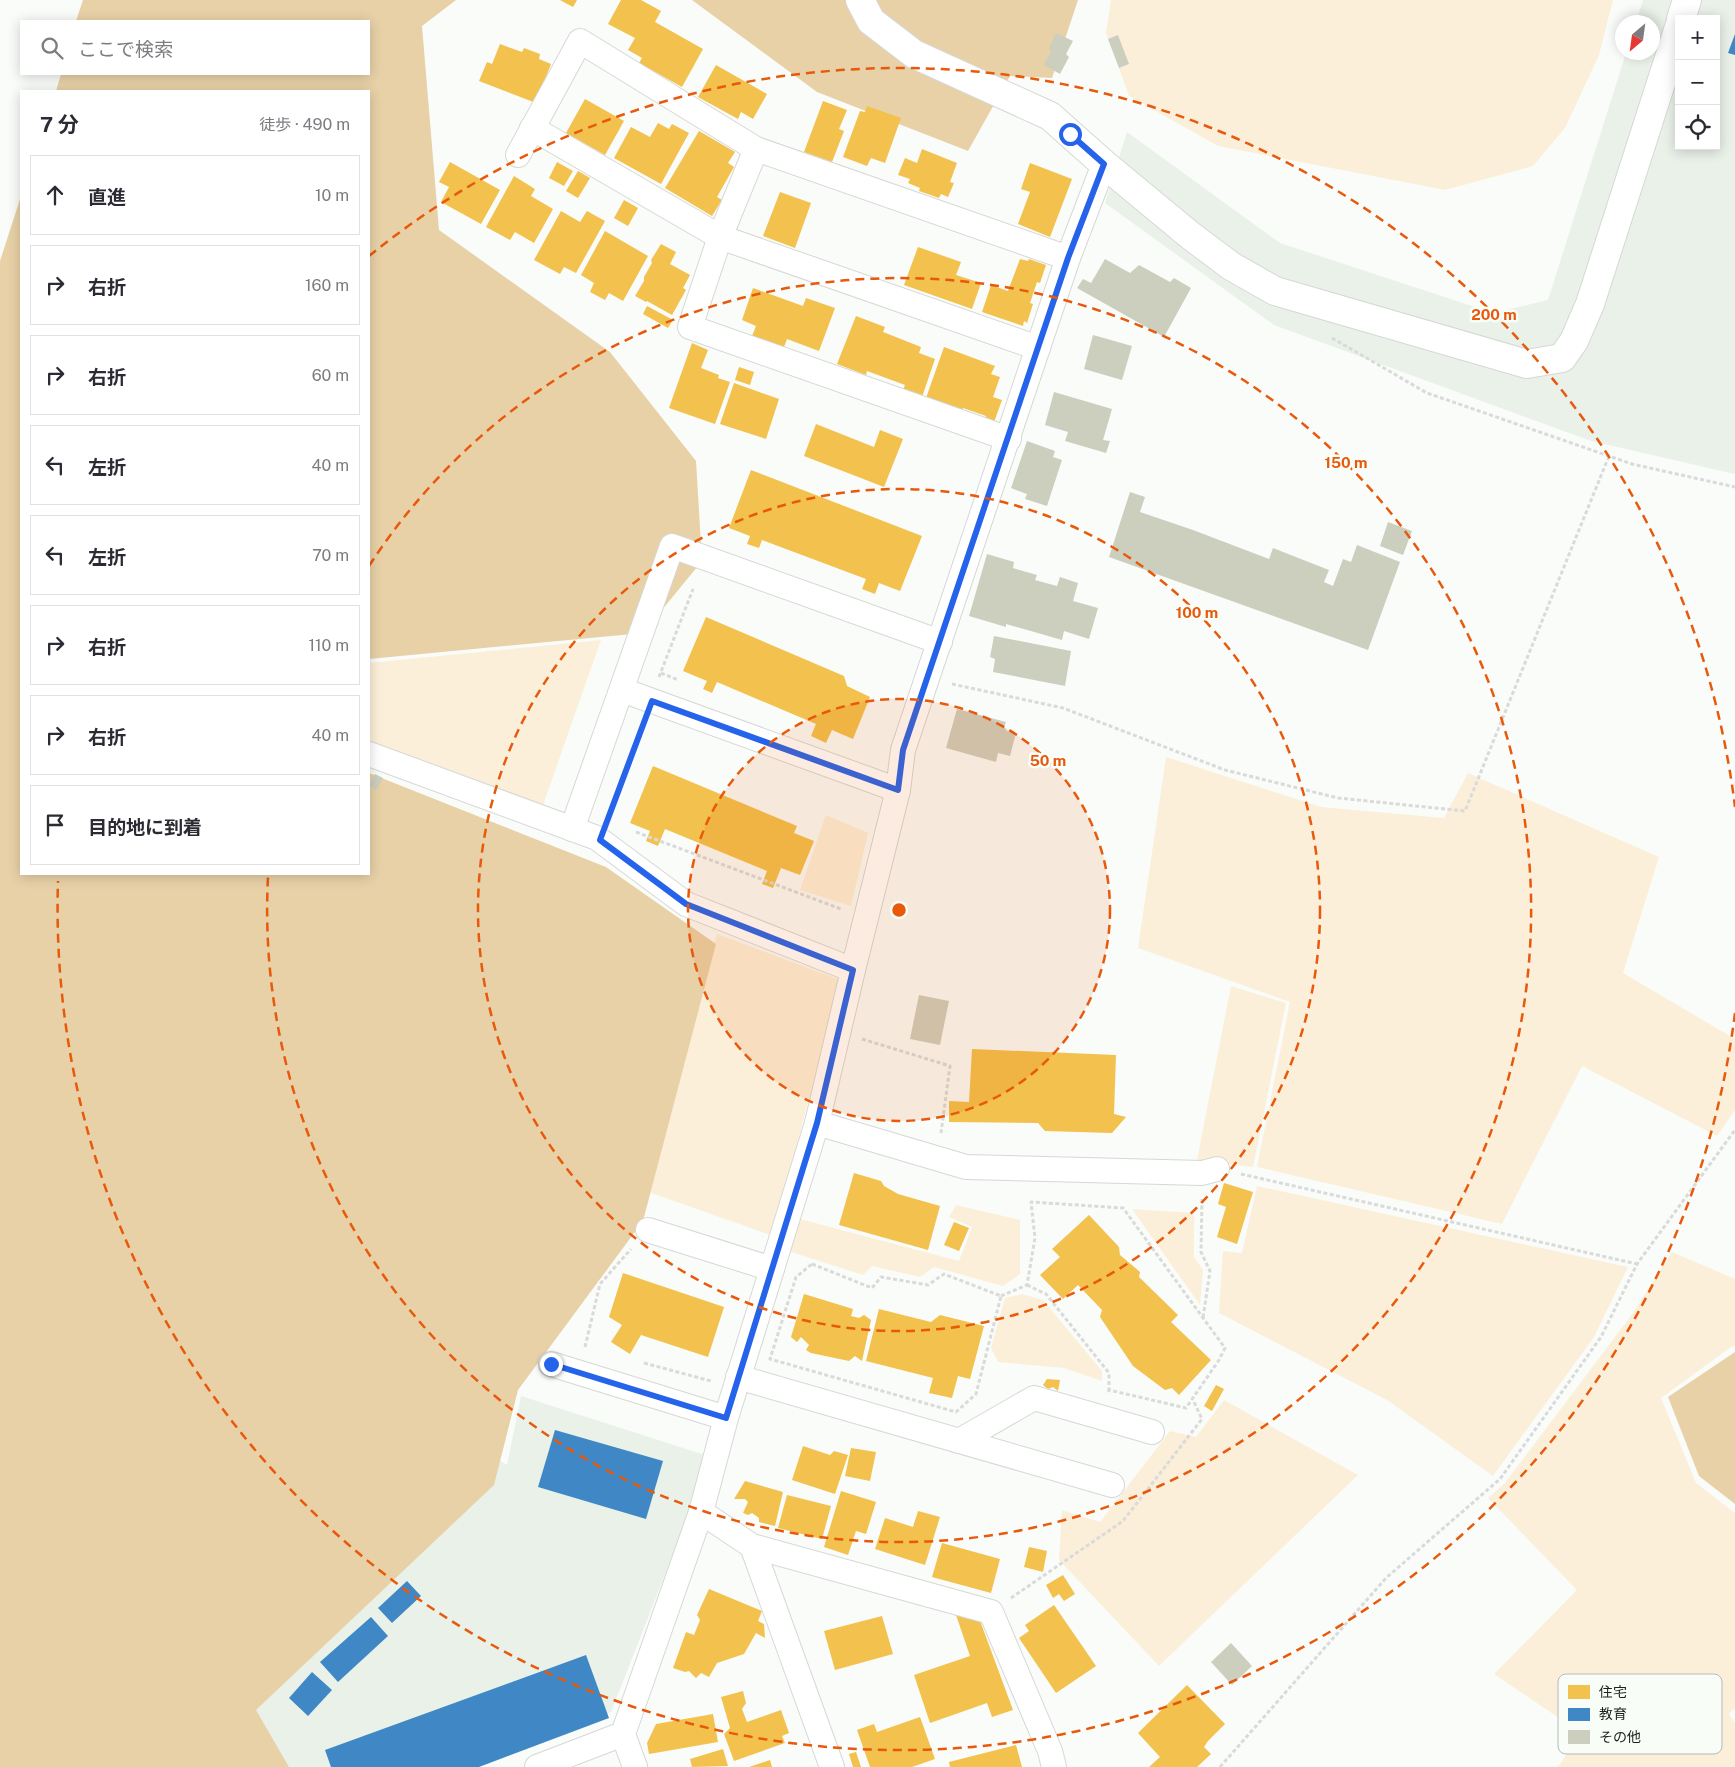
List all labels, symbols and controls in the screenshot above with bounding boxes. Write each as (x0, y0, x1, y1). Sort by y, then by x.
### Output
north arrow (1615, 15, 1660, 60)
map controls (1675, 15, 1720, 150)
button: + (1675, 15, 1720, 60)
search box (20, 20, 370, 75)
icon: search (38, 34, 66, 62)
text: ここで検索 (78, 38, 173, 60)
button: − (1675, 60, 1720, 105)
button: locate (1675, 105, 1720, 150)
text: 7 分 (40, 112, 79, 137)
text: 徒歩 · 490 m (259, 115, 350, 134)
route start (1059, 123, 1082, 146)
icon: ahead (41, 181, 69, 209)
text: 直進 (88, 186, 126, 208)
text: 10 m (315, 186, 349, 205)
icon: right (41, 271, 69, 299)
text: 右折 (88, 276, 126, 298)
text: 160 m (305, 276, 349, 295)
text: 200 m (1471, 306, 1517, 323)
icon: right (41, 361, 69, 389)
text: 右折 (88, 366, 126, 388)
text: 60 m (312, 366, 349, 385)
icon: left (41, 451, 69, 479)
text: 150 m (1324, 454, 1368, 471)
text: 左折 (88, 456, 126, 478)
text: 40 m (311, 456, 349, 475)
icon: left (41, 541, 69, 569)
text: 左折 (88, 546, 126, 568)
text: 70 m (312, 546, 349, 565)
text: 100 m (1176, 604, 1218, 621)
icon: right (41, 631, 69, 659)
text: 右折 (88, 636, 126, 658)
text: 110 m (308, 636, 349, 655)
icon: right (41, 721, 69, 749)
text: 右折 (88, 726, 126, 748)
text: 40 m (311, 726, 349, 745)
text: 50 m (1030, 752, 1066, 769)
icon: arrive (41, 811, 69, 839)
text: 目的地に到着 (88, 816, 202, 838)
centre of rings (890, 901, 908, 919)
route end (540, 1353, 563, 1376)
legend (1558, 1674, 1722, 1754)
text: 住宅 (1599, 1684, 1627, 1700)
text: 教育 (1599, 1706, 1627, 1722)
text: その他 (1599, 1729, 1641, 1745)

